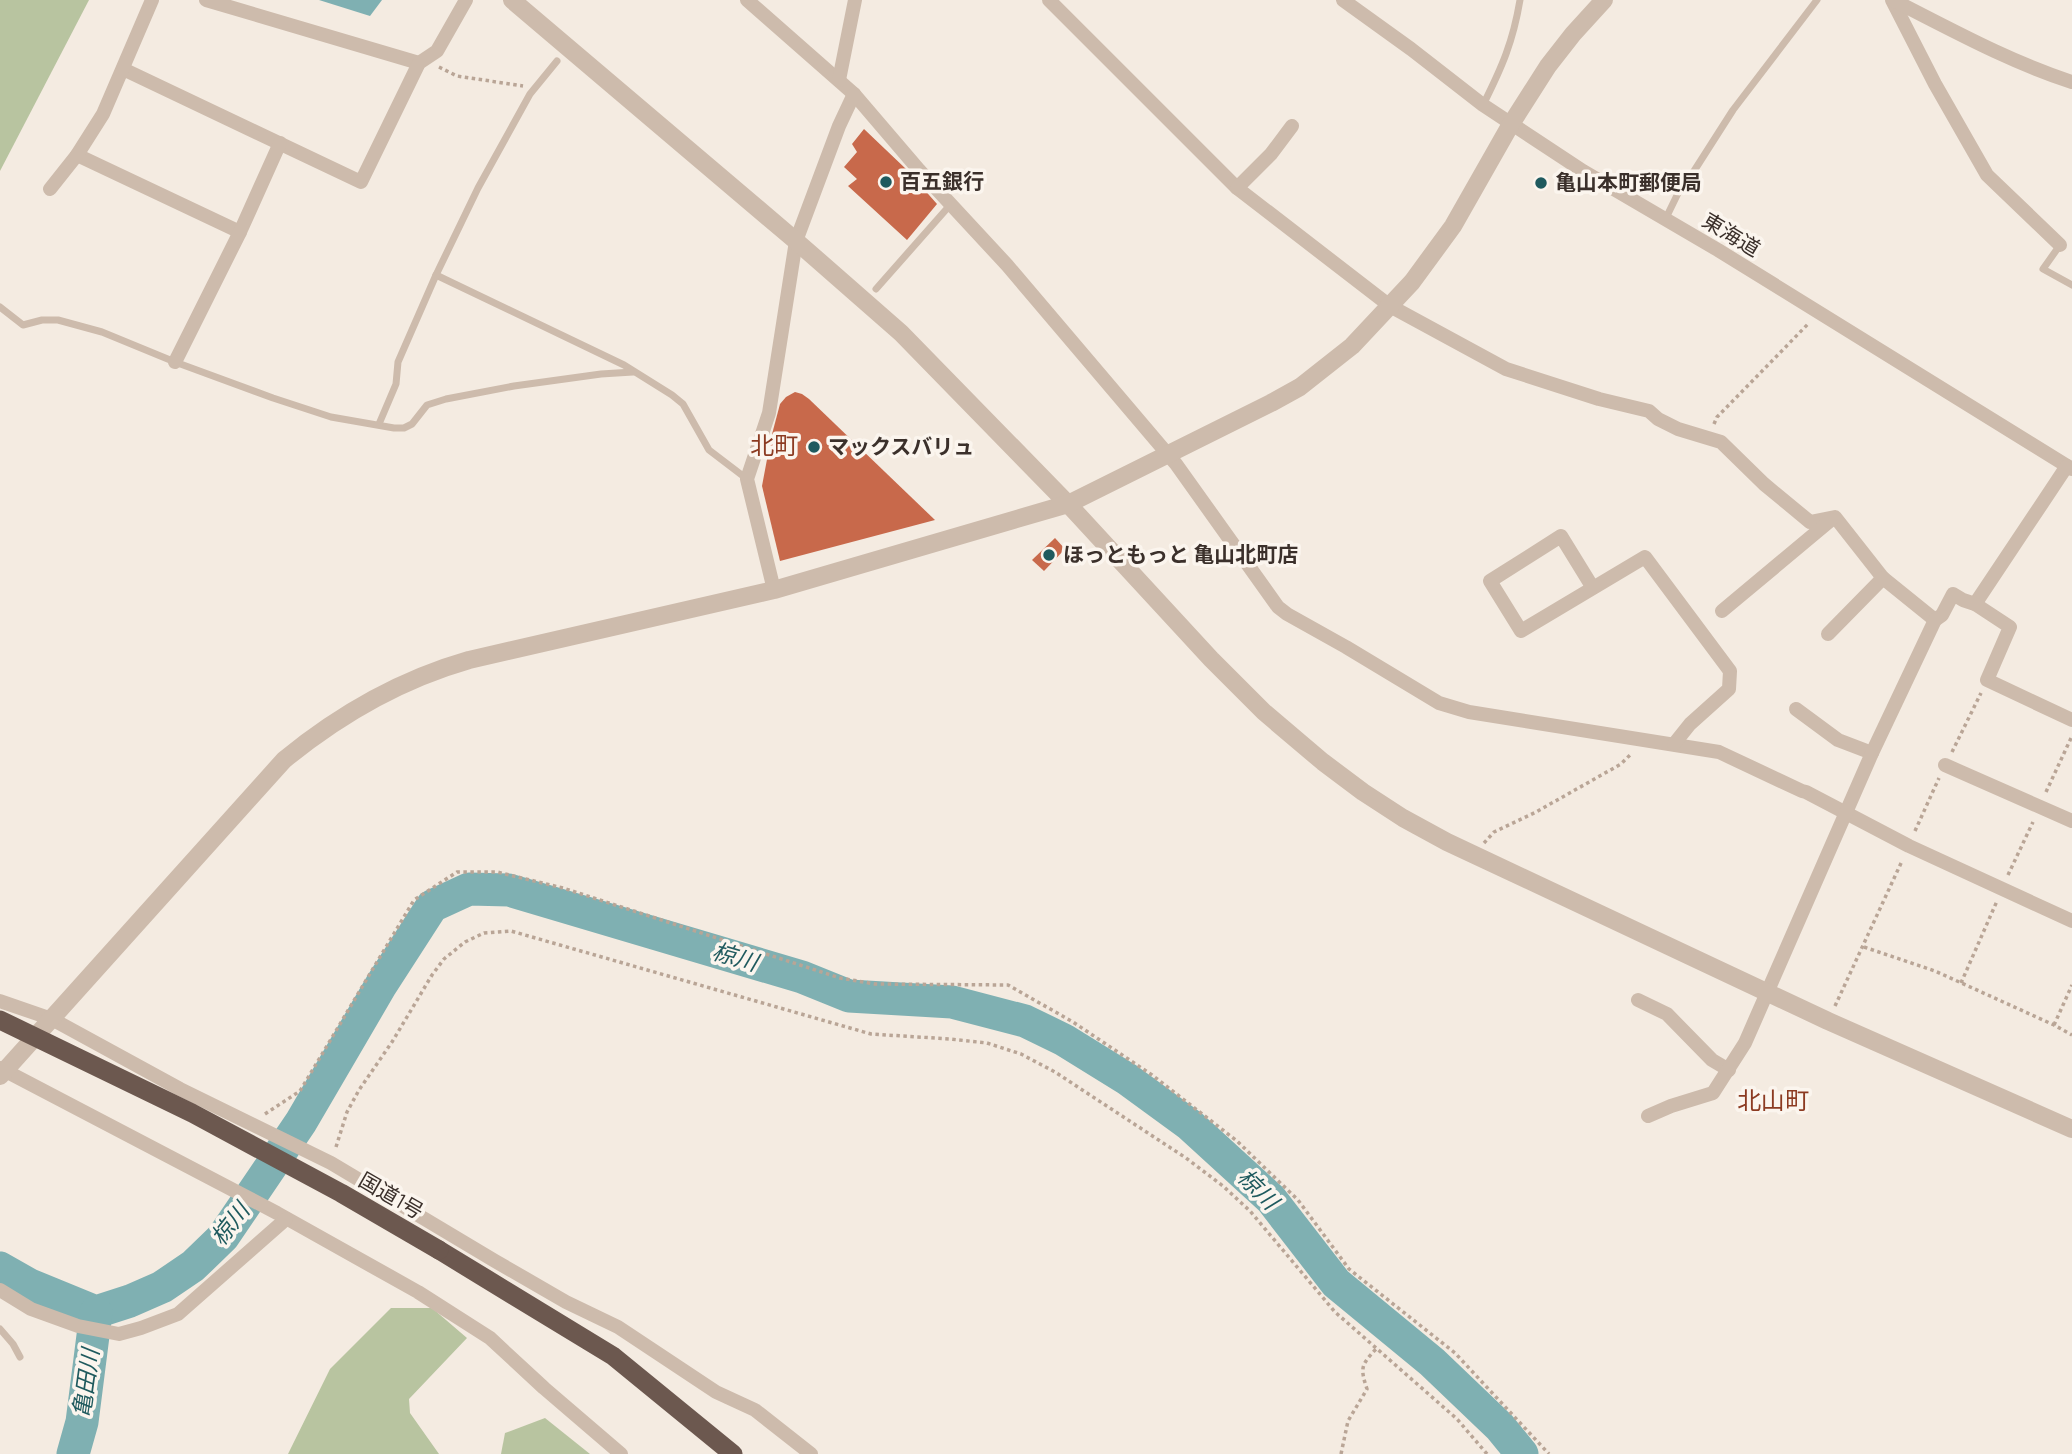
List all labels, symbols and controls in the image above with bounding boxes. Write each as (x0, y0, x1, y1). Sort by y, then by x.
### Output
place label: 百五銀行 (900, 168, 984, 193)
place label: 亀山本町郵便局 (1555, 169, 1702, 194)
marker: 百五銀行 (878, 174, 894, 190)
marker: 亀山本町郵便局 (1533, 175, 1549, 191)
street label: 東海道 (1698, 207, 1765, 261)
district label: 北町 (750, 430, 798, 459)
place label: マックスバリュ (828, 433, 974, 458)
marker: マックスバリュ (806, 439, 822, 455)
place label: ほっともっと 亀山北町店 (1063, 541, 1298, 566)
marker: ほっともっと 亀山北町店 (1041, 547, 1057, 563)
water label: 椋川 (709, 936, 764, 977)
district label: 北山町 (1737, 1085, 1809, 1114)
water label: 椋川 (1233, 1162, 1287, 1217)
street label: 国道1号 (355, 1166, 428, 1223)
water label: 椋川 (204, 1194, 256, 1250)
water label: 亀田川 (66, 1344, 104, 1419)

